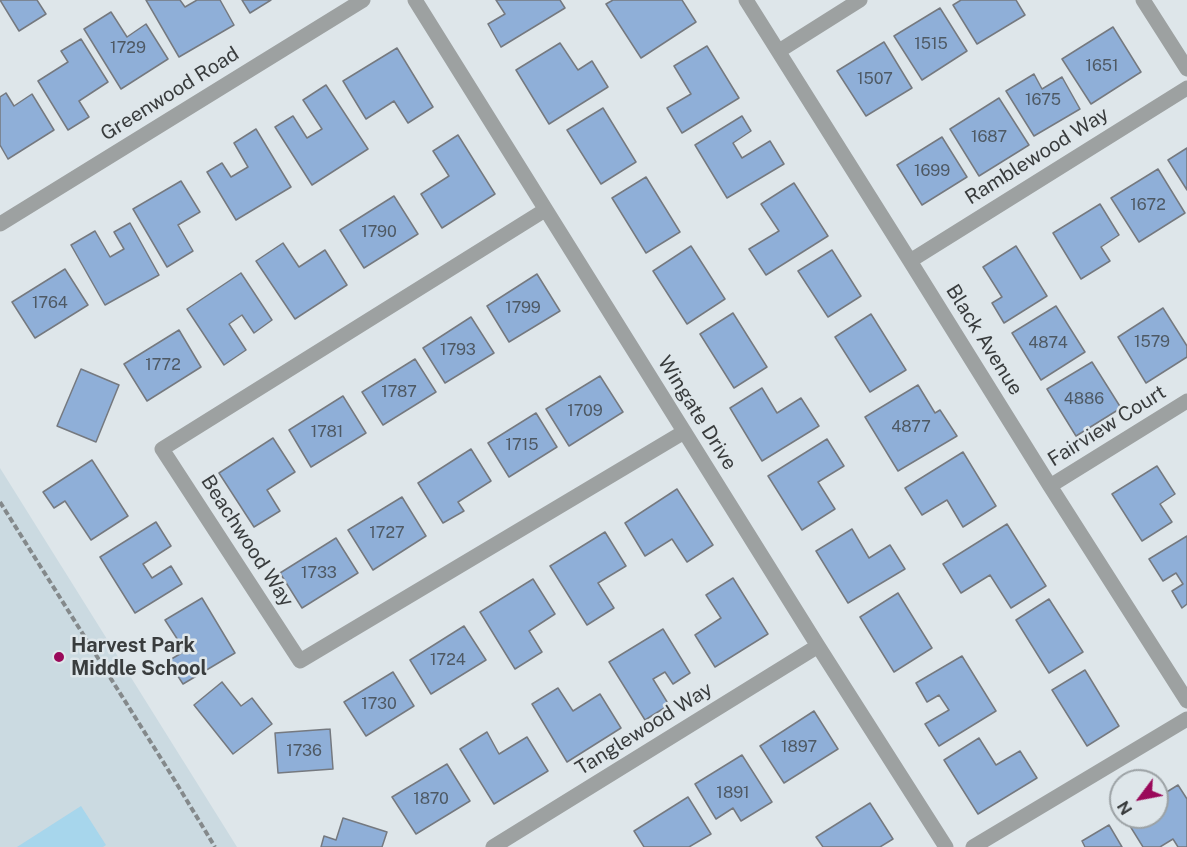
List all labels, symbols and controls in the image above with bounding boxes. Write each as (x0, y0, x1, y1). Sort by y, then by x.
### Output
house number: 1515 (914, 34, 948, 54)
house number: 1729 (110, 38, 146, 58)
street label: Greenwood Road (96, 42, 244, 146)
house number: 1651 (1085, 56, 1119, 76)
house number: 1507 (857, 69, 893, 89)
house number: 1675 (1025, 90, 1061, 110)
street label: Ramblewood Way (961, 102, 1113, 210)
house number: 1687 (971, 127, 1007, 147)
house number: 1699 (914, 161, 950, 181)
house number: 1672 (1130, 195, 1166, 215)
house number: 1790 (361, 222, 397, 242)
street label: Black Avenue (940, 280, 1028, 400)
house number: 1764 (32, 293, 68, 313)
house number: 1799 (505, 298, 541, 318)
house number: 1579 (1134, 332, 1170, 352)
house number: 4874 (1028, 333, 1068, 353)
house number: 1793 (440, 340, 476, 360)
street label: Wingate Drive (652, 352, 742, 474)
house number: 1772 (145, 355, 181, 375)
street label: Fairview Court (1044, 380, 1170, 472)
house number: 1787 (381, 382, 417, 402)
house number: 4886 (1064, 389, 1104, 409)
house number: 1709 (567, 401, 603, 421)
house number: 4877 (891, 417, 931, 437)
house number: 1781 (311, 422, 343, 442)
house number: 1715 (505, 435, 539, 455)
street label: Beachwood Way (196, 471, 298, 611)
house number: 1727 (369, 523, 405, 543)
house number: 1733 (301, 563, 337, 583)
place label: Harvest Park Middle School (71, 634, 207, 681)
marker: Harvest Park Middle School (52, 650, 66, 664)
house number: 1724 (430, 650, 466, 670)
street label: Tanglewood Way (571, 677, 717, 781)
house number: 1730 (361, 694, 397, 714)
house number: 1897 (781, 737, 817, 757)
house number: 1736 (286, 741, 322, 761)
north arrow (1109, 769, 1169, 829)
house number: 1891 (716, 783, 750, 803)
house number: 1870 (413, 789, 449, 809)
text: N (1114, 797, 1136, 818)

